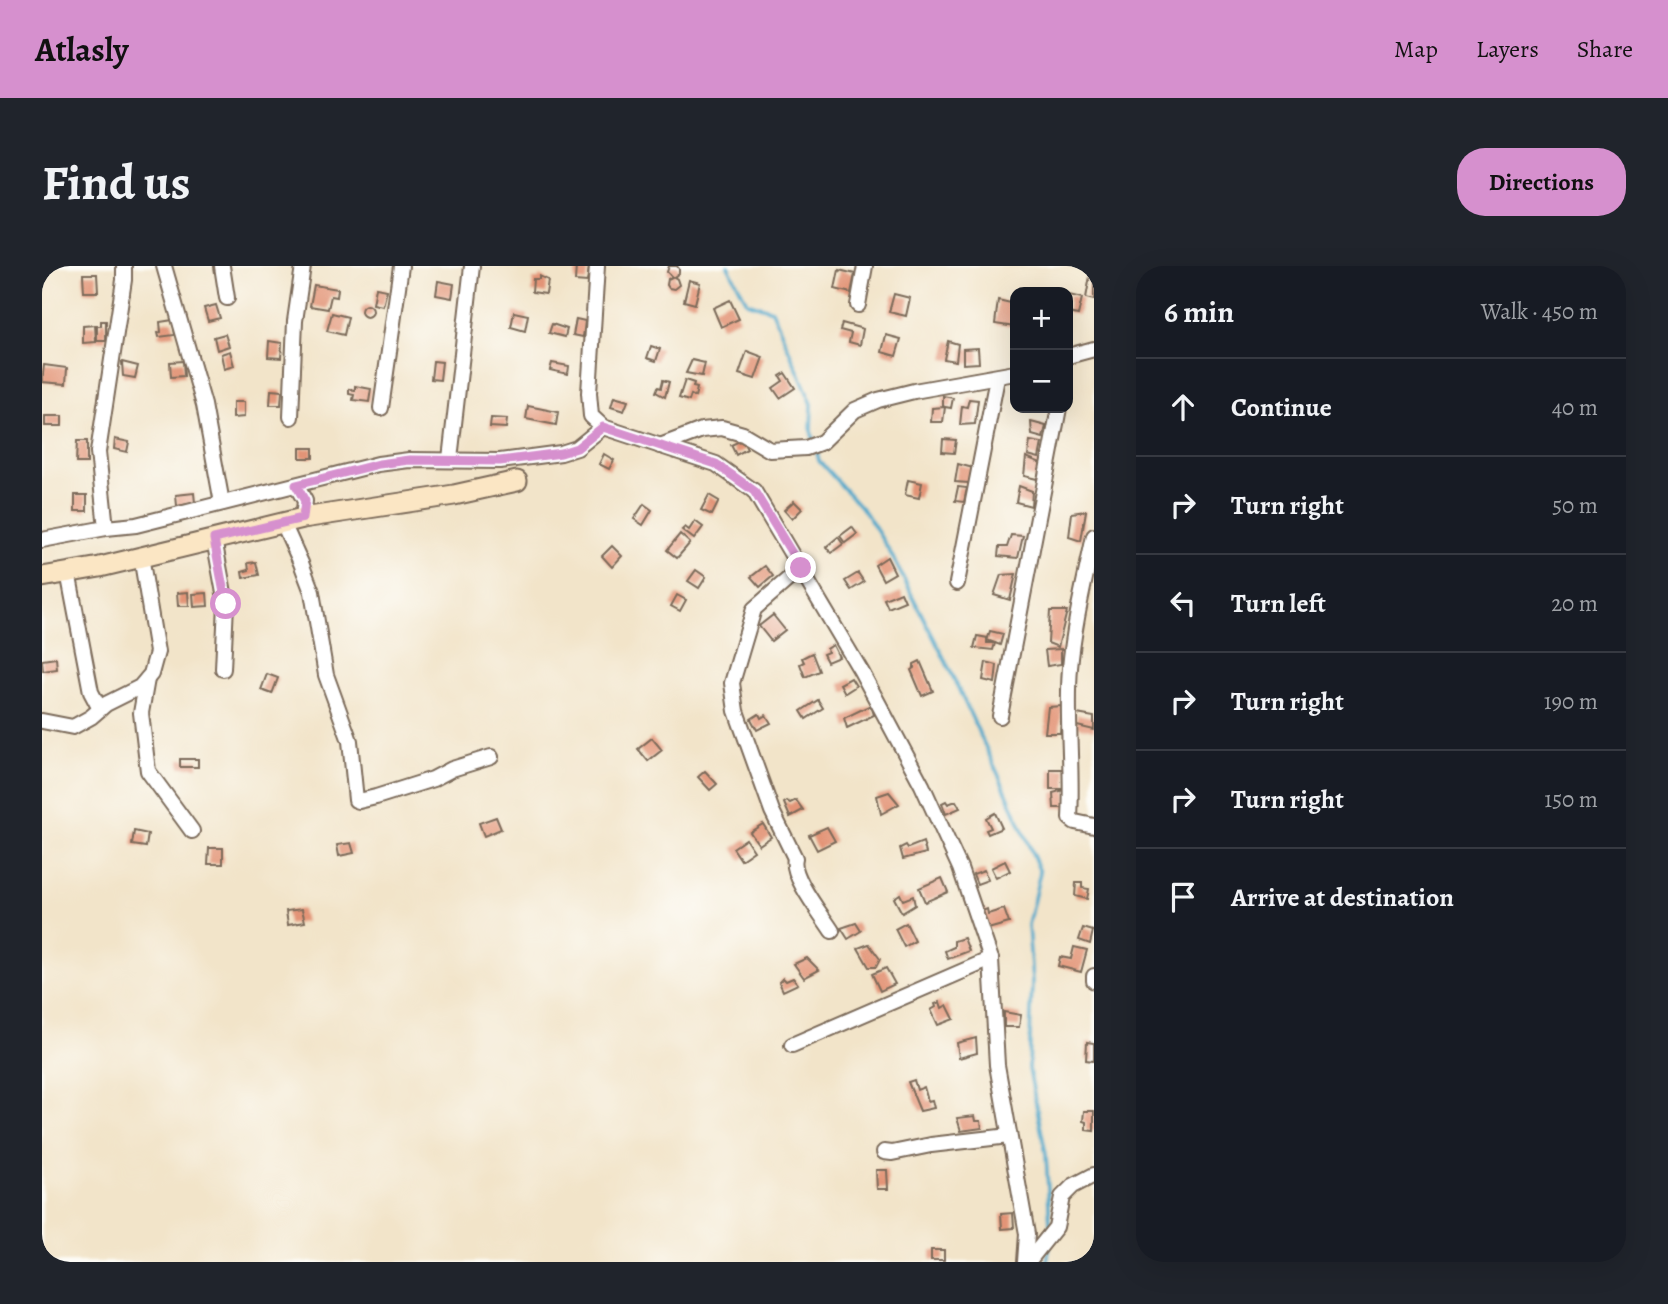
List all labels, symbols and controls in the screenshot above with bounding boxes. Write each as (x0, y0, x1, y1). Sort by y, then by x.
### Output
text: Atlasly (35, 27, 129, 72)
text: Map (1394, 33, 1438, 65)
text: Layers (1476, 33, 1539, 65)
text: Share (1577, 33, 1633, 65)
button: Directions (1457, 148, 1626, 216)
text: Find us (42, 149, 190, 216)
map controls (1010, 287, 1073, 413)
button: + (1010, 287, 1073, 350)
text: 6 min (1164, 292, 1234, 332)
text: Walk · 450 m (1481, 296, 1598, 327)
button: − (1010, 350, 1073, 413)
icon: ahead (1164, 388, 1202, 426)
text: Continue (1231, 390, 1332, 425)
text: 40 m (1552, 392, 1598, 423)
icon: right (1164, 486, 1202, 524)
text: Turn right (1231, 488, 1344, 523)
text: 50 m (1552, 490, 1598, 521)
route end (785, 552, 816, 583)
icon: left (1164, 584, 1202, 622)
text: Turn left (1231, 586, 1326, 621)
route start (210, 588, 241, 619)
text: 20 m (1551, 588, 1598, 619)
icon: right (1164, 682, 1202, 720)
text: Turn right (1231, 684, 1344, 719)
text: 190 m (1544, 686, 1598, 717)
icon: right (1164, 780, 1202, 818)
text: Turn right (1231, 782, 1344, 817)
text: 150 m (1544, 784, 1598, 815)
icon: arrive (1164, 878, 1202, 916)
text: Arrive at destination (1231, 880, 1454, 915)

